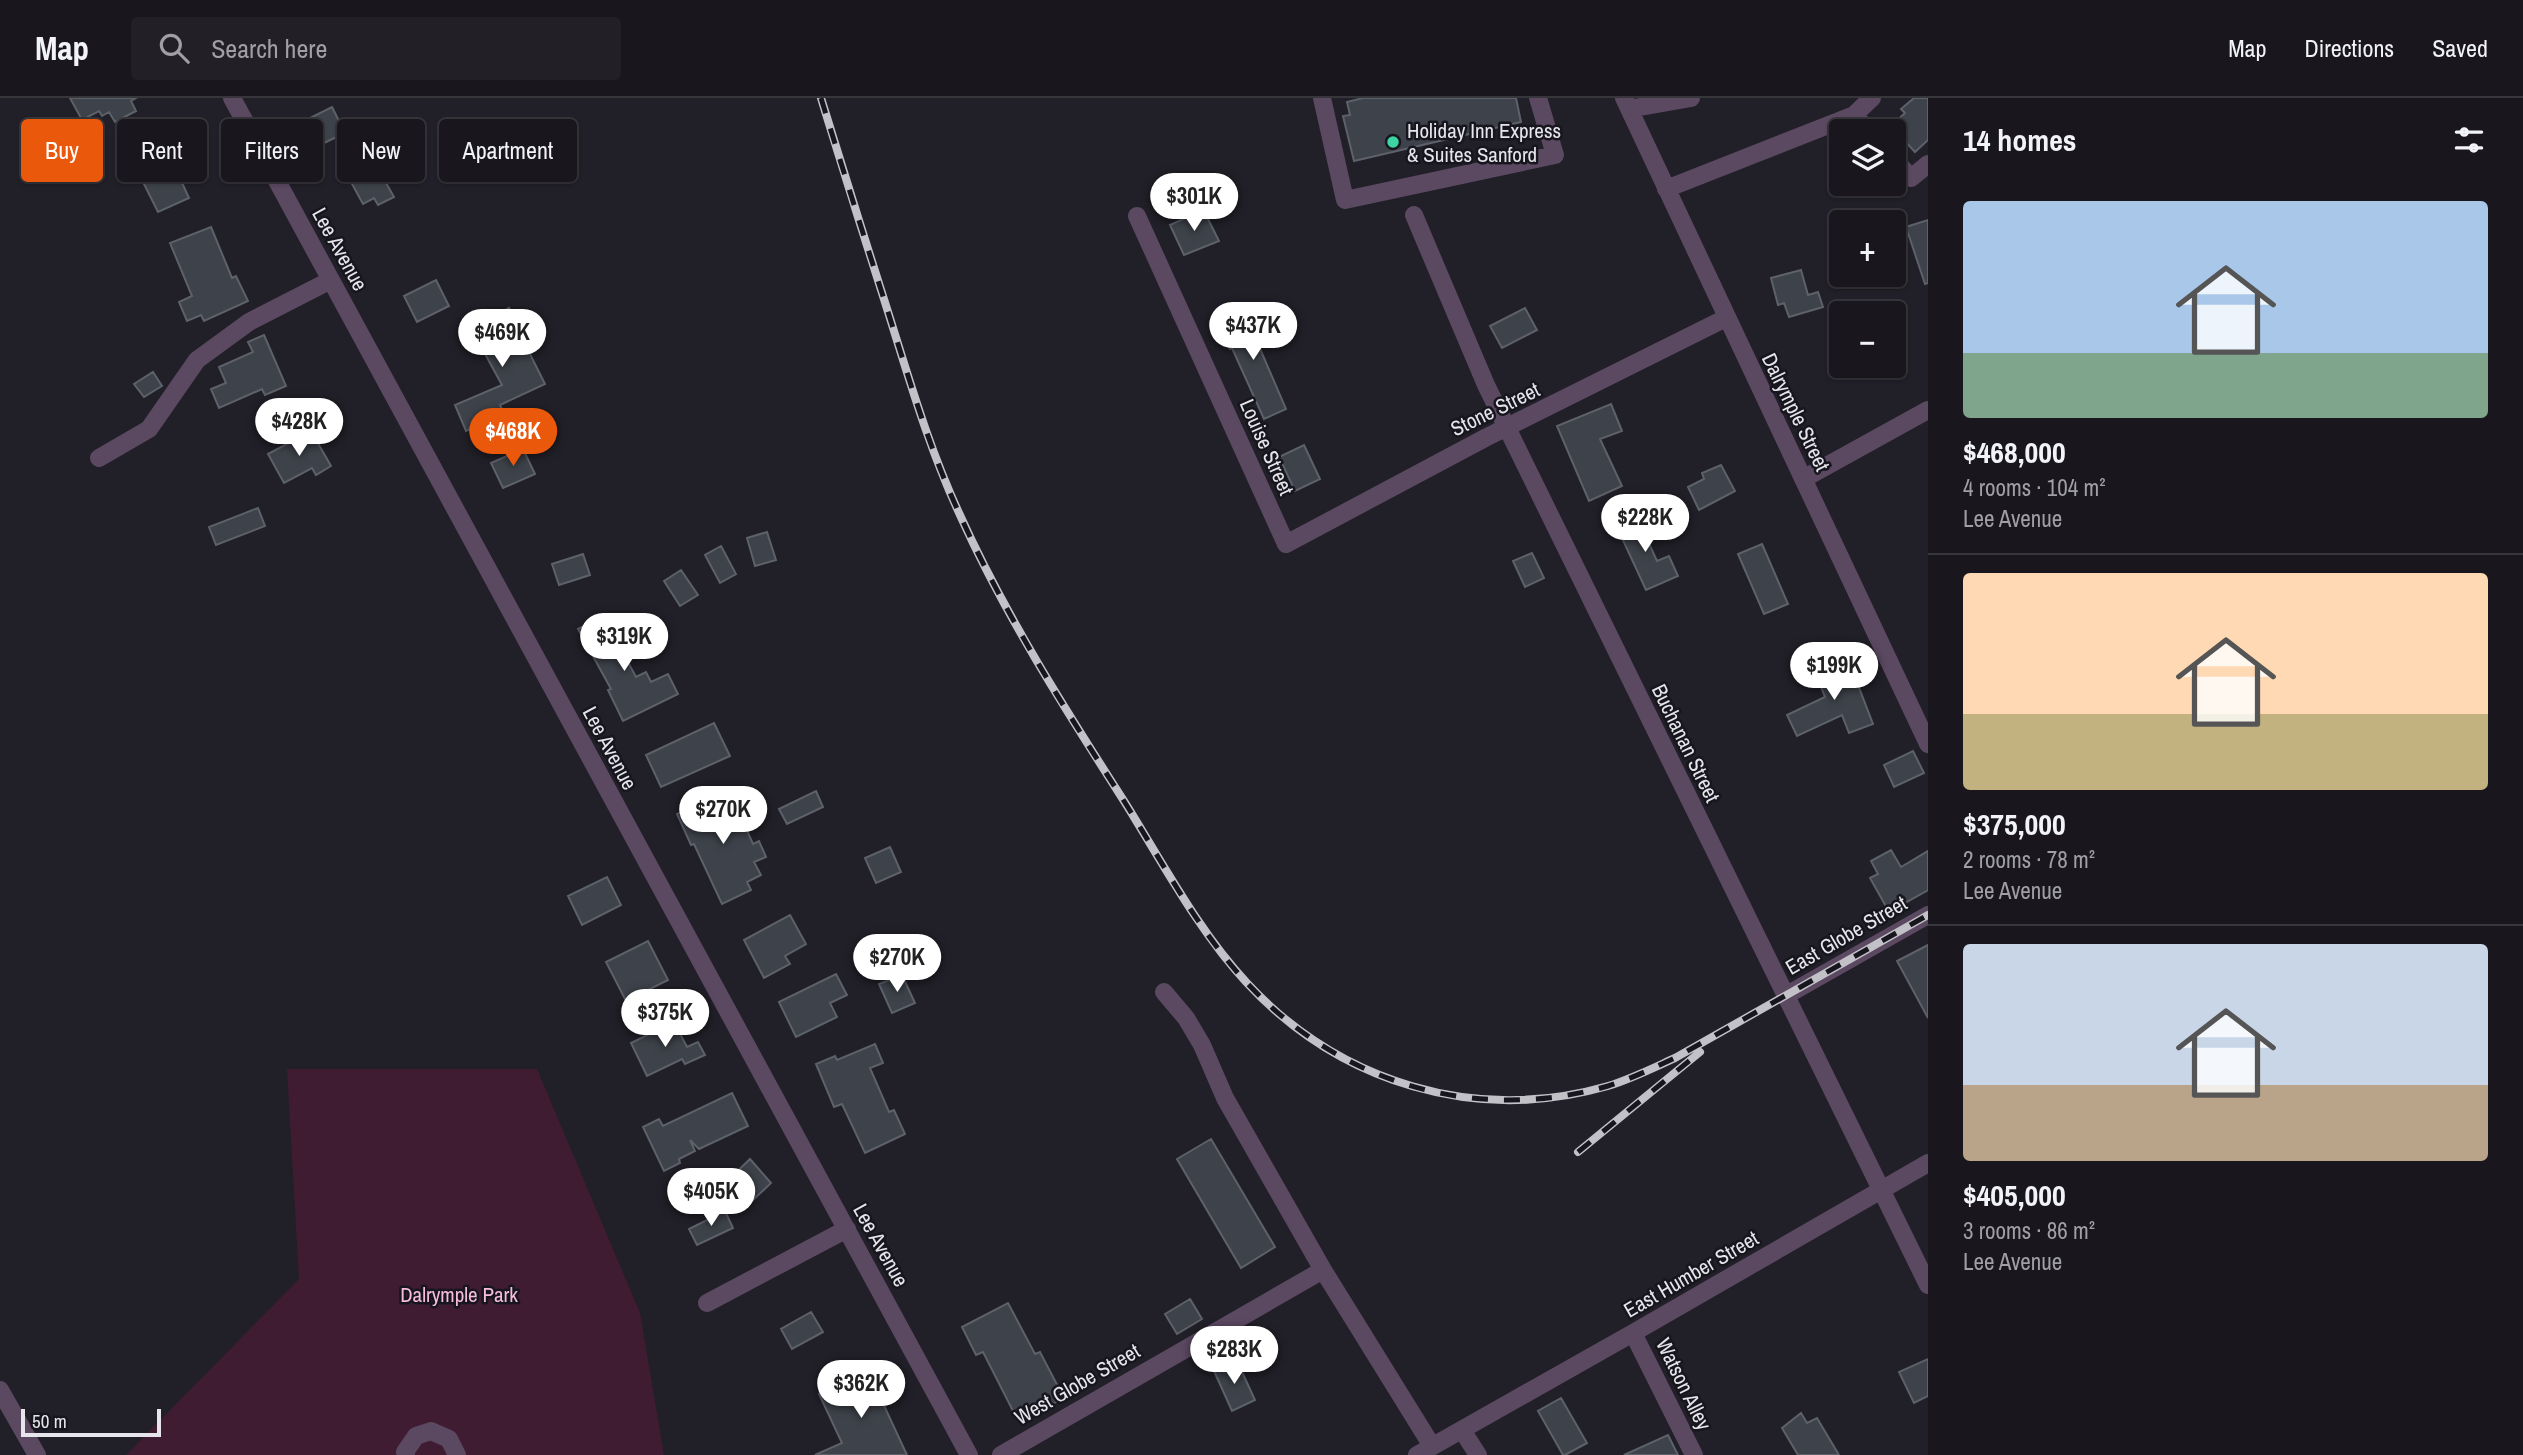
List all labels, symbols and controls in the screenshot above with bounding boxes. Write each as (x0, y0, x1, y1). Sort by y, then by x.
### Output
search box (131, 17, 621, 80)
text: Map (35, 26, 89, 70)
icon: search (155, 29, 193, 67)
text: Search here (211, 31, 327, 66)
text: Map (2228, 32, 2266, 64)
text: Directions (2304, 32, 2394, 64)
text: Saved (2432, 32, 2488, 64)
place label: Holiday Inn Express & Suites Sanford (1407, 116, 1561, 169)
chip: Buy (21, 119, 103, 182)
chip: Rent (117, 119, 207, 182)
chip: Filters (221, 119, 323, 182)
chip: New (337, 119, 425, 182)
chip: Apartment (439, 119, 577, 182)
map controls (1829, 119, 1906, 378)
button: layers (1829, 119, 1906, 196)
text: 14 homes (1963, 120, 2077, 160)
icon: filters (2450, 121, 2488, 159)
marker: Holiday Inn Express & Suites Sanford (1385, 134, 1401, 150)
pin: $301K (1145, 174, 1243, 233)
text: $301K (1166, 180, 1222, 211)
street label: Lee Avenue (305, 202, 375, 296)
button: + (1829, 210, 1906, 287)
icon: home (2163, 247, 2289, 373)
button: − (1829, 301, 1906, 378)
pin: $437K (1204, 302, 1302, 362)
text: $437K (1225, 309, 1281, 340)
pin: $469K (453, 310, 551, 369)
text: $469K (474, 316, 530, 347)
street label: Dalrymple Street (1755, 348, 1837, 476)
street label: Stone Street (1446, 375, 1545, 443)
street label: Louise Street (1233, 394, 1301, 500)
pin: $428K (250, 398, 348, 458)
text: $428K (271, 405, 327, 436)
pin: $468K (464, 408, 562, 468)
text: $468K (485, 415, 541, 446)
text: $468,000 (1963, 432, 2066, 472)
text: 4 rooms · 104 m² (1963, 472, 2106, 503)
pin: $228K (1596, 494, 1694, 554)
text: $228K (1617, 501, 1673, 532)
text: Lee Avenue (1963, 503, 2062, 534)
pin: $319K (575, 614, 673, 673)
icon: home (2163, 619, 2289, 745)
text: $319K (596, 620, 652, 651)
pin: $199K (1785, 642, 1883, 702)
text: $199K (1806, 649, 1862, 680)
street label: Buchanan Street (1645, 679, 1727, 807)
street label: Lee Avenue (576, 701, 644, 795)
pin: $270K (674, 786, 772, 846)
text: $270K (695, 793, 751, 824)
text: $375,000 (1963, 804, 2066, 844)
text: 2 rooms · 78 m² (1963, 844, 2095, 875)
text: Lee Avenue (1963, 875, 2062, 906)
street label: East Globe Street (1780, 888, 1912, 982)
pin: $270K (848, 934, 946, 994)
text: $270K (869, 941, 925, 972)
pin: $375K (616, 990, 714, 1049)
icon: home (2163, 990, 2289, 1116)
text: $375K (637, 996, 693, 1027)
pin: $405K (662, 1168, 760, 1228)
text: $405K (683, 1175, 739, 1206)
text: $405,000 (1963, 1175, 2066, 1215)
street label: Lee Avenue (846, 1198, 916, 1292)
text: 3 rooms · 86 m² (1963, 1215, 2095, 1246)
street label: East Humber Street (1618, 1224, 1764, 1324)
text: Lee Avenue (1963, 1246, 2062, 1277)
park label: Dalrymple Park (400, 1280, 518, 1309)
pin: $283K (1185, 1326, 1283, 1386)
text: $283K (1206, 1333, 1262, 1364)
street label: Watson Alley (1649, 1333, 1719, 1435)
street label: West Globe Street (1009, 1336, 1145, 1432)
pin: $362K (812, 1360, 910, 1420)
text: $362K (833, 1367, 889, 1398)
scale bar (21, 1406, 161, 1438)
text: 50 m (32, 1408, 67, 1434)

